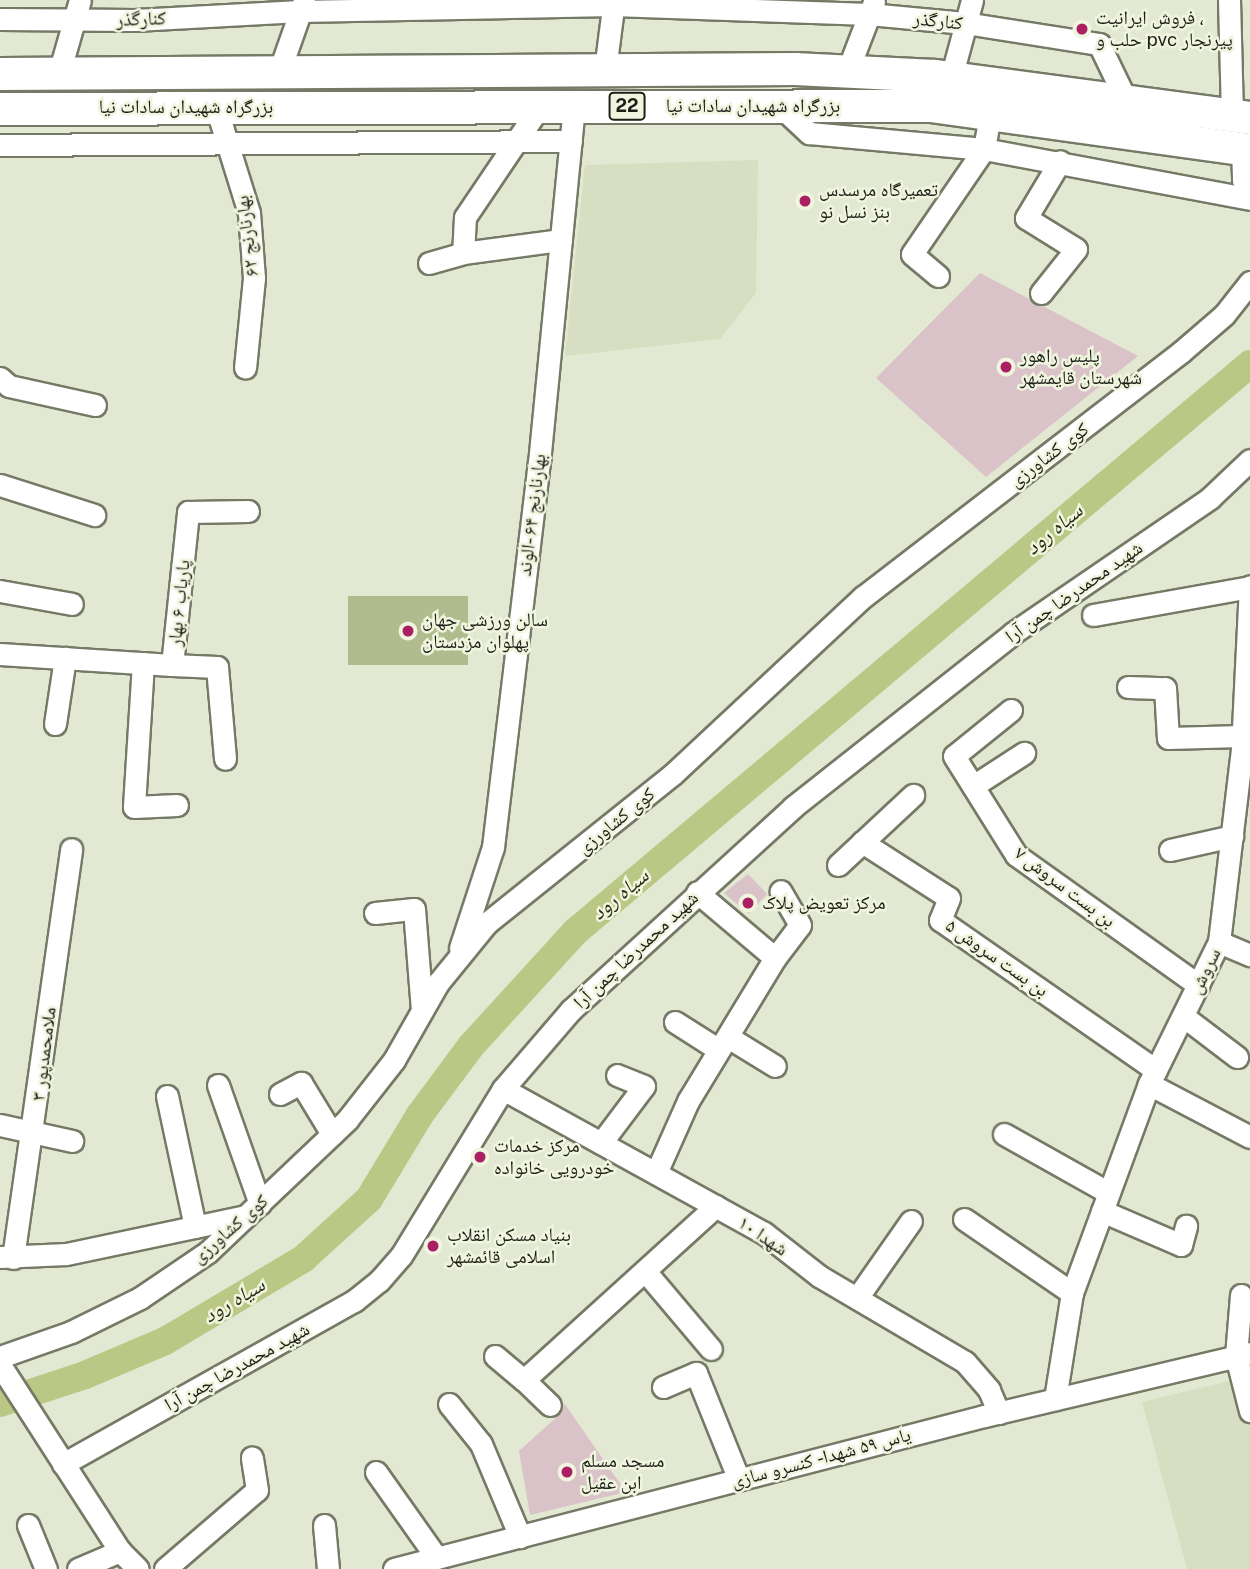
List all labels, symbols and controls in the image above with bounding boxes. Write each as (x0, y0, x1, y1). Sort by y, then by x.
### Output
street label: کنارگذر (116, 7, 166, 31)
street label: کنارگذر (912, 7, 964, 35)
place label: فروش ایرانیت ، حلب و pvc پیرنجار (1096, 7, 1233, 51)
marker: فروش ایرانیت ، حلب و pvc پیرنجار (1074, 21, 1090, 37)
road number: 22 (608, 92, 646, 120)
street label: بزرگراه شهیدان سادات نیا (666, 95, 840, 117)
street label: بزرگراه شهیدان سادات نیا (99, 96, 273, 118)
place label: تعمیرگاه مرسدس بنز نسل نو (819, 179, 938, 223)
marker: تعمیرگاه مرسدس بنز نسل نو (797, 193, 813, 209)
street label: بهارنارنج ۶۲ (231, 194, 263, 278)
place label: پلیس راهور شهرستان قایمشهر (1020, 345, 1142, 389)
marker: پلیس راهور شهرستان قایمشهر (998, 359, 1014, 375)
street label: کوی کشاورزی (1005, 418, 1093, 492)
street label: بهارنارنج ۶۴ -الوند (513, 452, 551, 578)
water label: سیاه رود (1020, 498, 1088, 560)
street label: شهید محمدرضا چمن آرا (1001, 536, 1147, 648)
street label: پاریاب ۶ بهار (163, 559, 195, 647)
place label: سالن ورزشی جهان پهلوان مزدستان (422, 609, 548, 653)
marker: سالن ورزشی جهان پهلوان مزدستان (400, 623, 416, 639)
street label: کوی کشاورزی (572, 783, 660, 859)
street label: بن بست سروش ۷ (1010, 842, 1120, 932)
water label: سیاه رود (586, 863, 654, 925)
street label: شهید محمدرضا چمن آرا (569, 886, 703, 1014)
place label: مرکز تعویض پلاک (762, 892, 886, 914)
marker: مرکز تعویض پلاک (740, 895, 756, 911)
street label: بن بست سروش ۵ (941, 914, 1053, 1002)
street label: سروش (1184, 944, 1226, 998)
street label: ملامحمدپور ۳ (27, 1006, 61, 1102)
place label: مرکز خدمات خودرویی خانواده (494, 1135, 614, 1179)
marker: مرکز خدمات خودرویی خانواده (472, 1149, 488, 1165)
street label: کوی کشاورزی (187, 1190, 273, 1268)
street label: شهدا ۱۰ (734, 1211, 792, 1261)
place label: بنیاد مسکن انقلاب اسلامی قائمشهر (447, 1224, 571, 1268)
marker: بنیاد مسکن انقلاب اسلامی قائمشهر (425, 1238, 441, 1254)
water label: سیاه رود (199, 1272, 269, 1328)
street label: شهید محمدرضا چمن آرا (161, 1318, 313, 1416)
street label: یاس ۵۹ شهدا - کنسرو سازی (726, 1422, 916, 1494)
place label: مسجد مسلم ابن عقیل (581, 1450, 664, 1494)
marker: مسجد مسلم ابن عقیل (559, 1464, 575, 1480)

